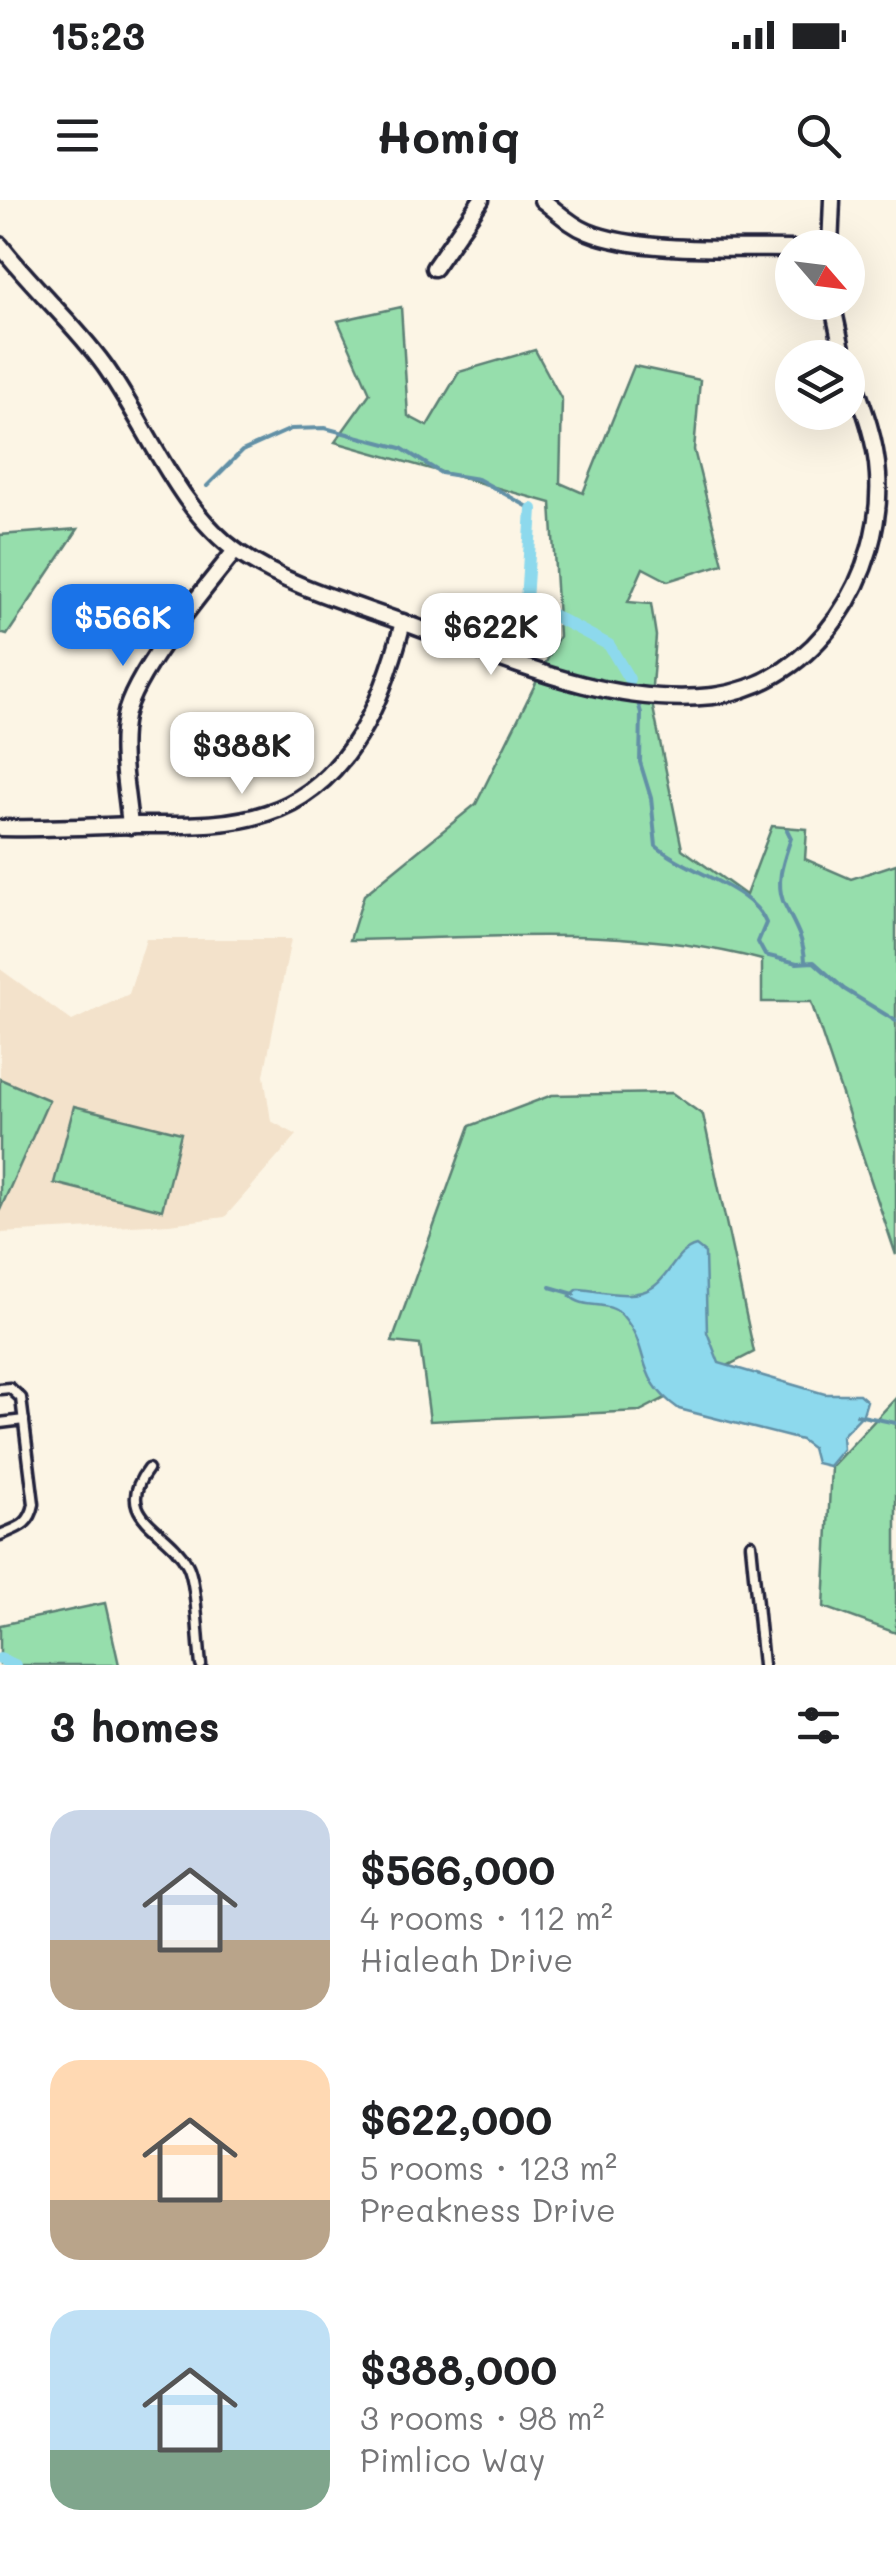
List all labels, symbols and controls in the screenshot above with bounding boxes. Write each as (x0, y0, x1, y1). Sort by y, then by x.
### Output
text: 15:23 (50, 10, 145, 60)
text: Homiq (376, 106, 520, 164)
icon: menu (50, 108, 105, 163)
icon: search (791, 108, 846, 163)
north arrow (775, 230, 865, 320)
map controls (775, 230, 865, 430)
button: layers (775, 340, 865, 430)
pin: $566K (53, 584, 193, 669)
pin: $622K (421, 593, 561, 678)
text: $566K (74, 595, 172, 637)
text: $622K (443, 604, 539, 646)
pin: $388K (172, 712, 312, 797)
text: $388K (192, 723, 292, 765)
text: 3 homes (50, 1698, 220, 1753)
icon: filters (791, 1698, 846, 1753)
text: $566,000 (360, 1841, 555, 1896)
icon: home (130, 1850, 250, 1970)
text: 4 rooms · 112 m² (360, 1896, 613, 1938)
text: Hialeah Drive (360, 1938, 573, 1980)
text: $622,000 (360, 2091, 552, 2146)
icon: home (130, 2100, 250, 2220)
text: 5 rooms · 123 m² (360, 2146, 617, 2188)
text: Preakness Drive (360, 2188, 616, 2230)
text: $388,000 (360, 2341, 557, 2396)
icon: home (130, 2350, 250, 2470)
text: 3 rooms · 98 m² (360, 2396, 605, 2438)
text: Pimlico Way (360, 2438, 545, 2480)

